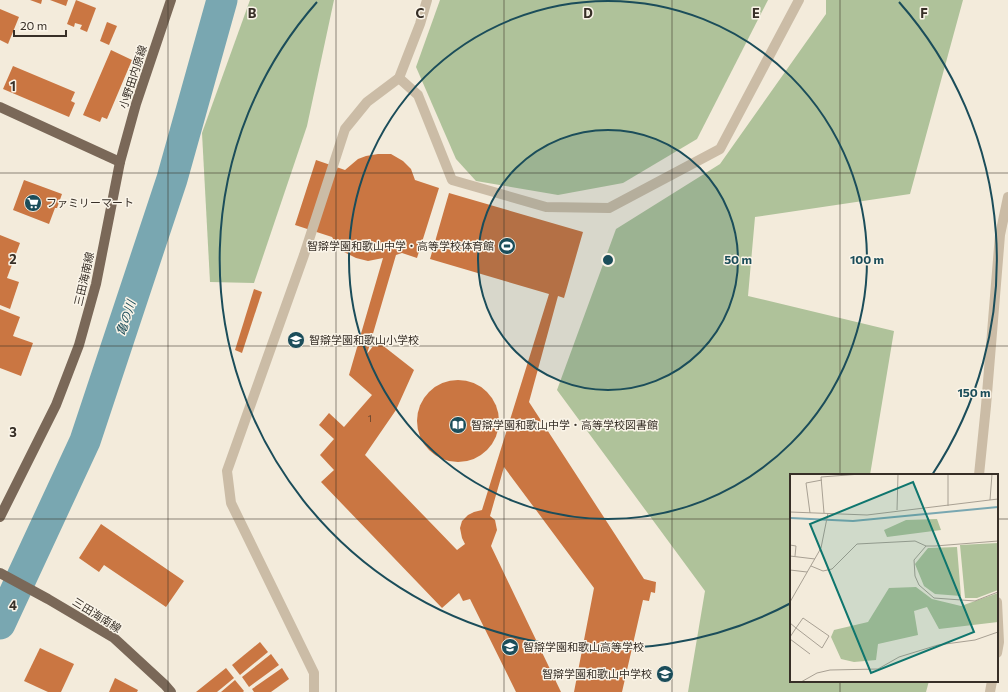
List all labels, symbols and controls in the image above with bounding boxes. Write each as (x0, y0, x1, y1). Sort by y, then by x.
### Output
text: B (248, 5, 257, 21)
text: C (416, 5, 425, 21)
text: D (583, 5, 593, 21)
text: E (752, 5, 760, 21)
text: F (920, 5, 928, 21)
scale bar (14, 12, 66, 38)
text: 20 m (20, 18, 47, 32)
street label: 小野田内原線 (116, 43, 149, 110)
text: 1 (10, 78, 16, 94)
supermarket icon: ファミリーマート (23, 193, 43, 213)
place label: ファミリーマート (46, 196, 134, 209)
sports icon: 智辯学園和歌山中学・高等学校体育館 (497, 236, 517, 256)
place label: 智辯学園和歌山中学・高等学校体育館 (307, 239, 494, 252)
text: 2 (9, 251, 17, 267)
street label: 三田海南線 (71, 251, 96, 307)
text: 50 m (724, 252, 752, 266)
text: 100 m (850, 252, 884, 266)
centre of rings (601, 253, 615, 267)
water label: 亀の川 (113, 297, 138, 337)
school or university icon: 智辯学園和歌山小学校 (286, 330, 306, 350)
place label: 智辯学園和歌山小学校 (309, 333, 419, 346)
text: 150 m (957, 385, 991, 399)
house number: 1 (368, 413, 372, 424)
library icon: 智辯学園和歌山中学・高等学校図書館 (448, 415, 468, 435)
place label: 智辯学園和歌山中学・高等学校図書館 (471, 418, 658, 431)
text: 3 (9, 424, 17, 440)
inset map (790, 474, 998, 682)
street label: 三田海南線 (70, 594, 124, 635)
text: 4 (9, 597, 17, 613)
school or university icon: 智辯学園和歌山高等学校 (500, 637, 520, 657)
place label: 智辯学園和歌山高等学校 (523, 640, 644, 653)
school or university icon: 智辯学園和歌山中学校 (655, 664, 675, 684)
place label: 智辯学園和歌山中学校 (542, 667, 652, 680)

